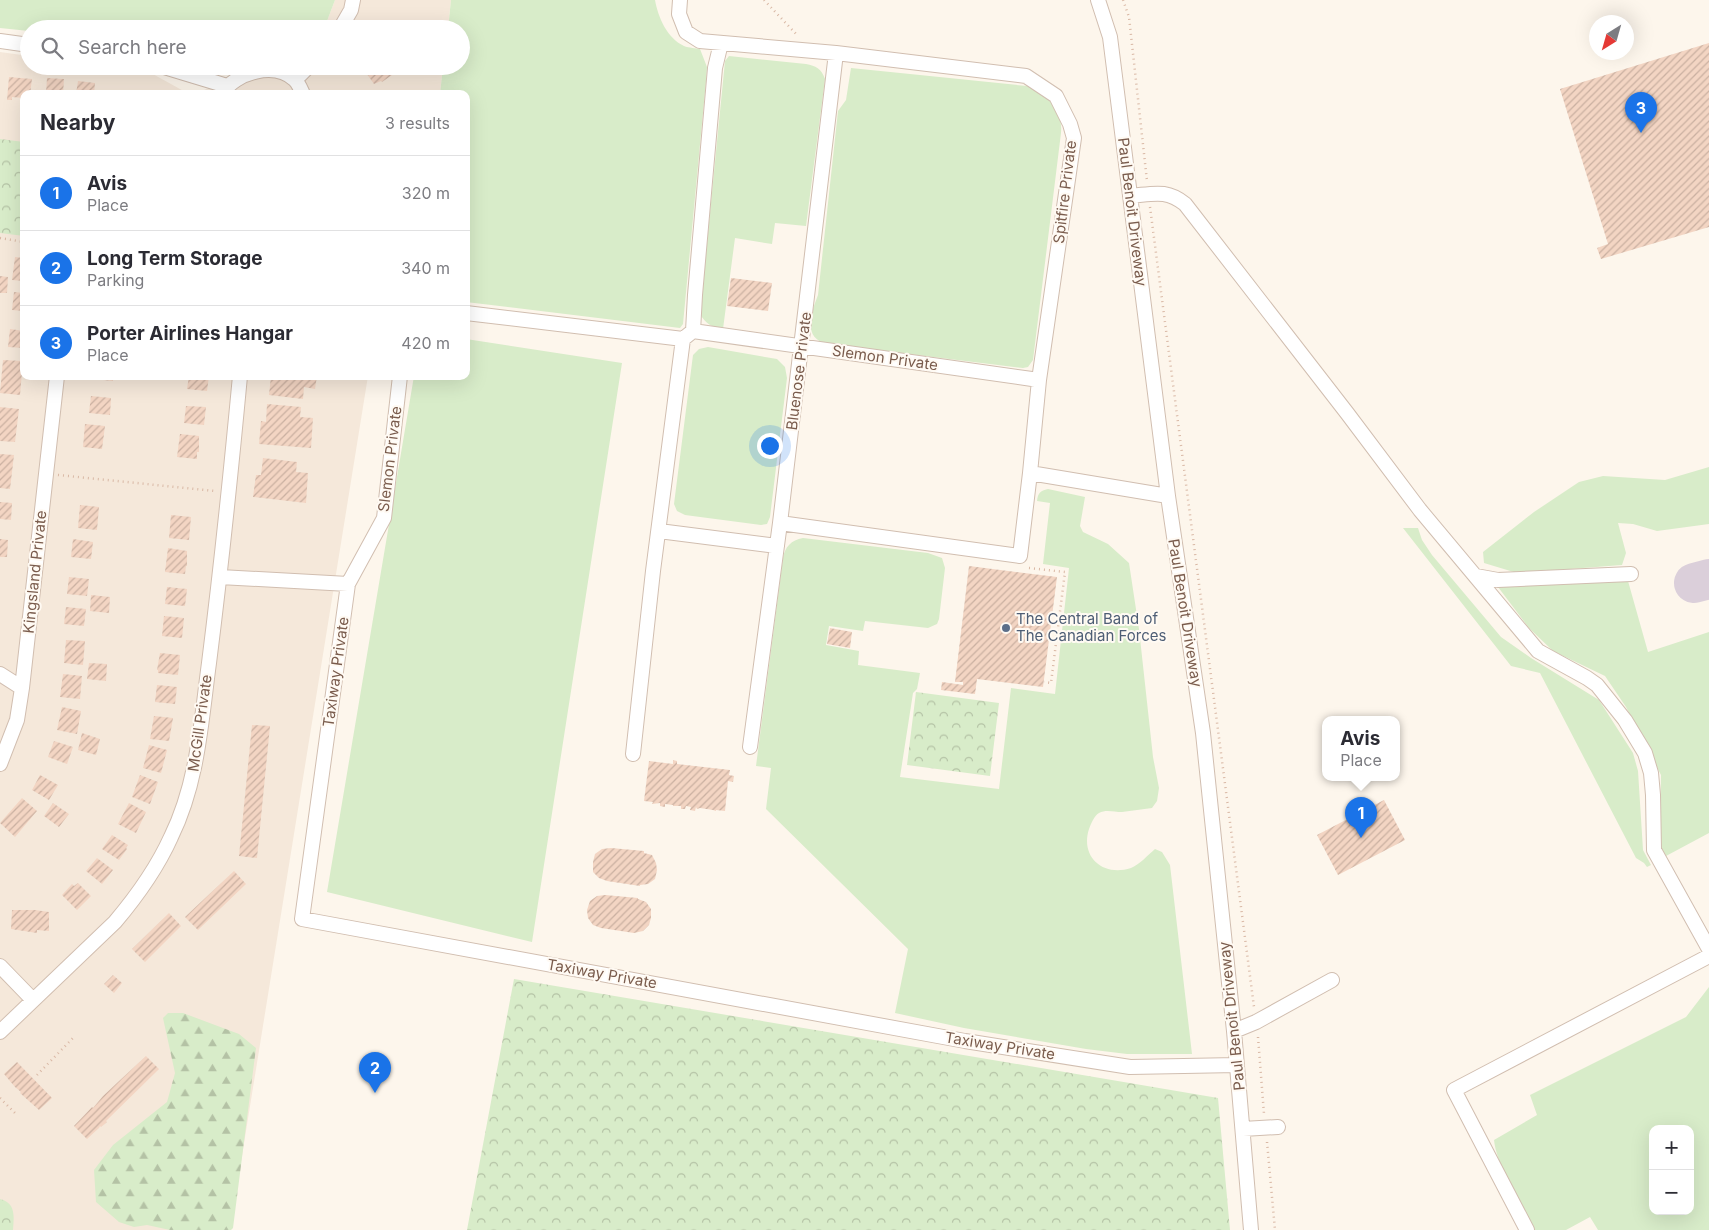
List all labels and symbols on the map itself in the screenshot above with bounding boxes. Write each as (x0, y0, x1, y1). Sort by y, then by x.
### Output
north arrow (1589, 15, 1634, 60)
pin: 3 (1625, 92, 1657, 133)
street label: Paul Benoit Driveway (1114, 136, 1151, 288)
street label: Spitfire Private (1049, 139, 1080, 245)
street label: Bluenose Private (782, 311, 815, 431)
street label: Slemon Private (831, 341, 939, 374)
street label: Slemon Private (374, 405, 405, 513)
your location (757, 433, 783, 459)
street label: Kingsland Private (19, 509, 50, 634)
street label: Paul Benoit Driveway (1164, 537, 1207, 689)
place label: The Central Band of The Canadian Forces (1016, 609, 1166, 645)
street label: Taxiway Private (318, 615, 353, 728)
marker: The Central Band of The Canadian Forces (1000, 622, 1012, 634)
street label: McGill Private (183, 673, 216, 773)
pin: 1 (1345, 797, 1377, 838)
street label: Paul Benoit Driveway (1214, 940, 1249, 1092)
street label: Taxiway Private (546, 954, 659, 993)
street label: Taxiway Private (944, 1027, 1057, 1064)
pin: 2 (359, 1052, 391, 1093)

